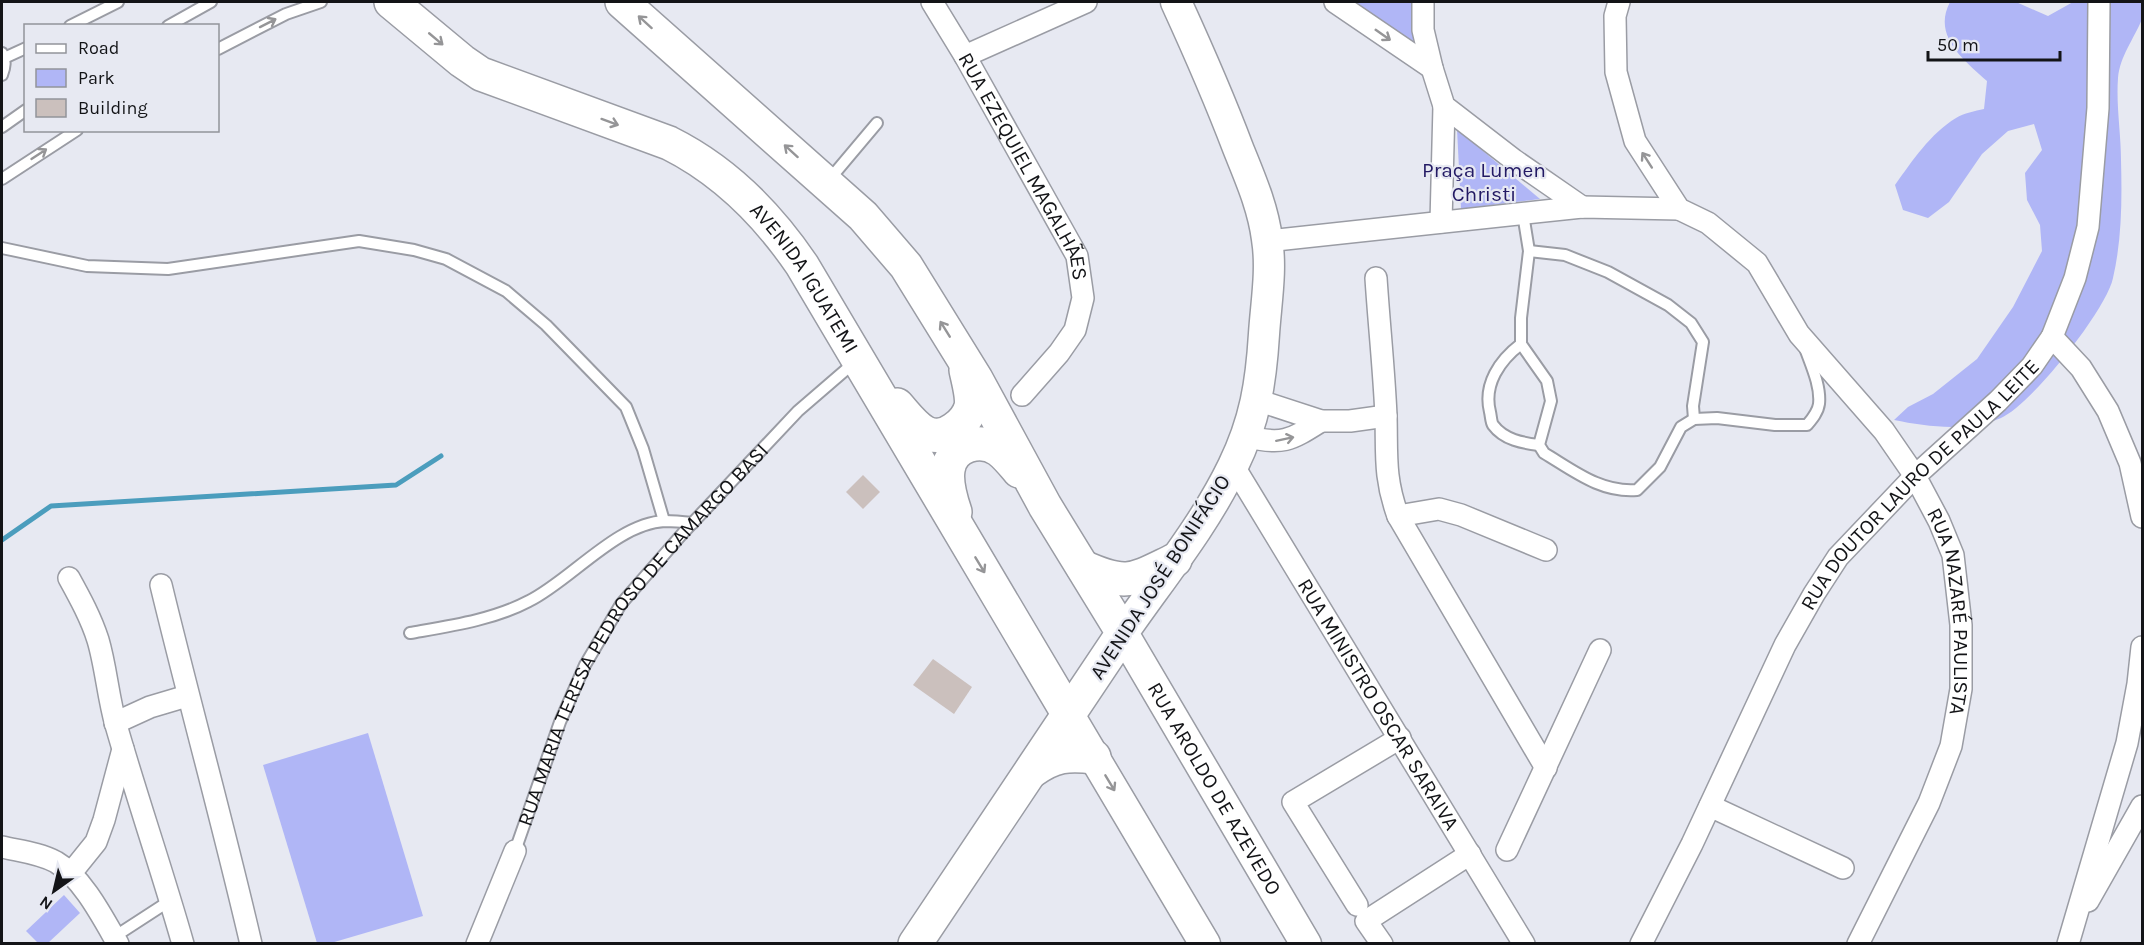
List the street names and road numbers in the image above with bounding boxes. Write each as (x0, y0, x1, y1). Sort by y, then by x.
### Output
street label: RUA EZEQUIEL MAGALHÃES (954, 48, 1092, 282)
street label: AVENIDA IGUATEMI (745, 198, 864, 357)
street label: RUA DOUTOR LAURO DE PAULA LEITE (1795, 354, 2044, 614)
street label: RUA MARIA TERESA PEDROSO DE CAMARGO BASI (513, 438, 773, 829)
street label: AVENIDA JOSÉ BONIFÁCIO (1085, 470, 1235, 684)
street label: RUA NAZARÉ PAULISTA (1922, 504, 1973, 717)
street label: RUA MINISTRO OSCAR SARAIVA (1293, 574, 1464, 835)
street label: RUA AROLDO DE AZEVEDO (1143, 678, 1286, 899)

